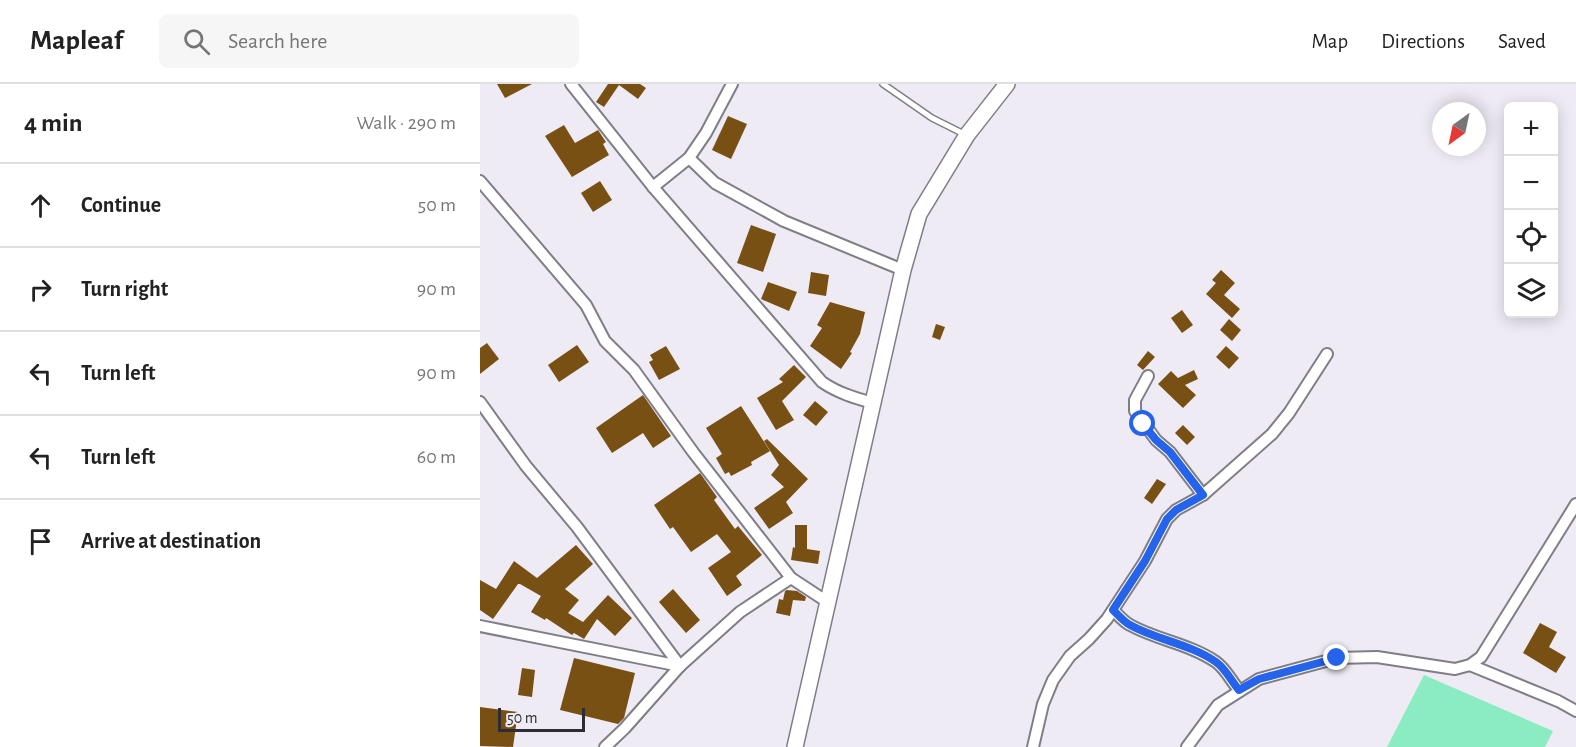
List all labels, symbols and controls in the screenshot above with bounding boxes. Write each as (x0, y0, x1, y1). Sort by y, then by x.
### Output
search box (159, 14, 579, 68)
icon: search (180, 25, 213, 58)
text: Mapleaf (30, 27, 123, 55)
text: Search here (228, 30, 327, 52)
text: Map (1312, 31, 1348, 52)
text: Directions (1381, 31, 1465, 52)
text: Saved (1498, 31, 1546, 52)
north arrow (1432, 102, 1486, 156)
map controls (1504, 102, 1558, 318)
button: + (1504, 102, 1558, 156)
text: 4 min (24, 110, 83, 136)
text: Walk · 290 m (356, 113, 456, 133)
button: − (1504, 156, 1558, 210)
icon: ahead (24, 189, 57, 222)
text: Continue (81, 194, 161, 216)
text: 50 m (418, 195, 456, 215)
button: locate (1504, 210, 1558, 264)
button: layers (1504, 264, 1558, 318)
icon: right (24, 273, 57, 306)
text: Turn right (81, 278, 168, 300)
text: 90 m (417, 279, 456, 299)
icon: left (24, 357, 57, 390)
text: Turn left (81, 362, 155, 384)
text: 90 m (417, 363, 456, 383)
route start (1129, 410, 1155, 436)
icon: left (24, 441, 57, 474)
text: Turn left (81, 446, 155, 468)
text: 60 m (417, 447, 456, 467)
icon: arrive (24, 525, 57, 558)
text: Arrive at destination (81, 530, 261, 552)
route end (1323, 644, 1349, 670)
scale bar (498, 705, 585, 732)
text: 50 m (507, 710, 538, 726)

